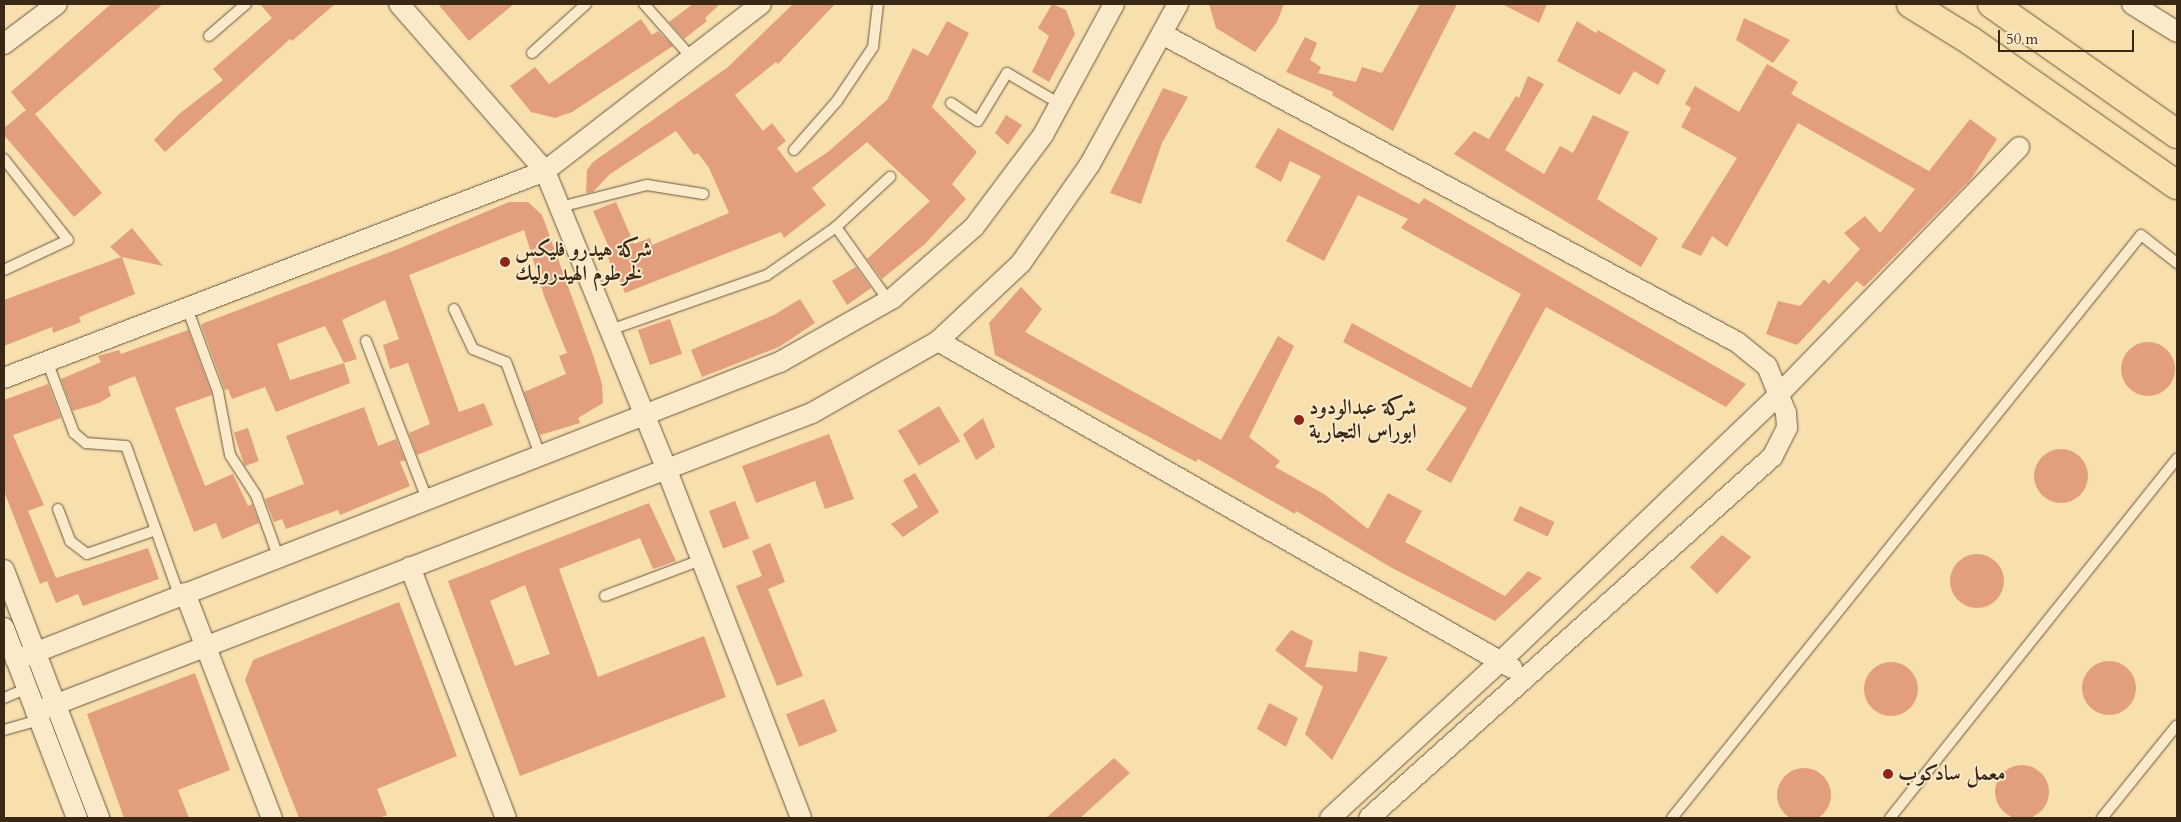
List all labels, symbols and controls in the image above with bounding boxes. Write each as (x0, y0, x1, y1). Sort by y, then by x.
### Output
scale bar (2001, 20, 2137, 52)
text: 50 m (2006, 29, 2038, 49)
place label: شركة هيدرو فليكس لخرطوم الهيدروليك (515, 237, 652, 287)
marker: شركة هيدرو فليكس لخرطوم الهيدروليك (499, 256, 511, 268)
place label: شركة عبدالودود ابوراس التجارية (1309, 395, 1416, 445)
marker: شركة عبدالودود ابوراس التجارية (1293, 414, 1305, 426)
place label: معمل سادكوب (1898, 761, 2005, 787)
marker: معمل سادكوب (1882, 768, 1894, 780)

